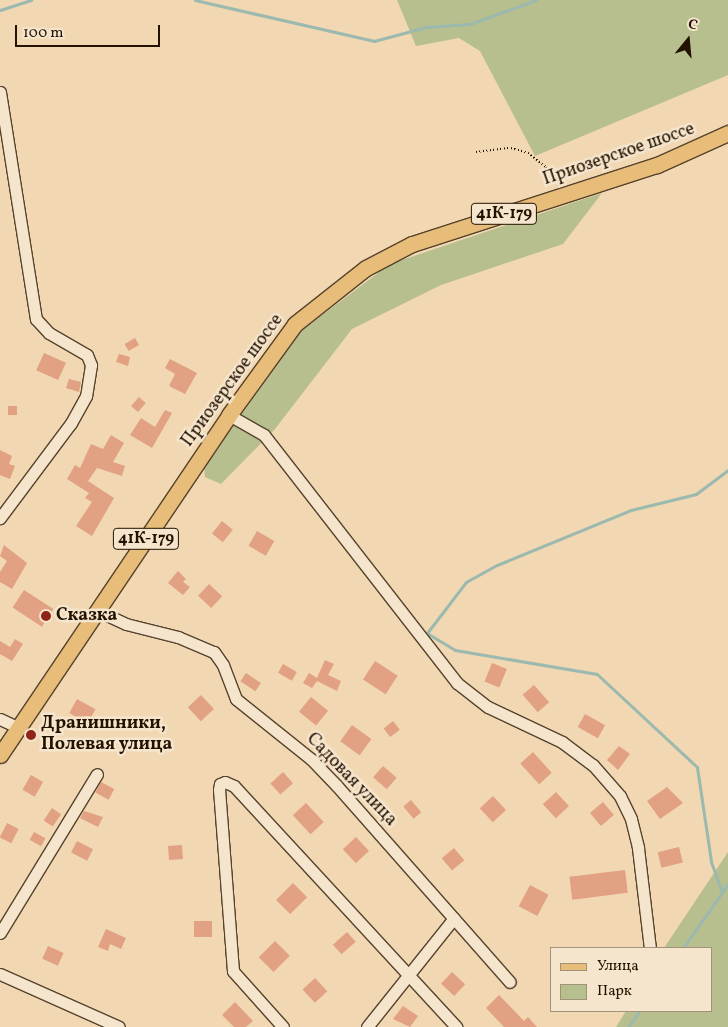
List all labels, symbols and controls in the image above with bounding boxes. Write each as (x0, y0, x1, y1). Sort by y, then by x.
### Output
scale bar (18, 15, 162, 47)
north arrow (663, 15, 713, 65)
text: С (685, 15, 700, 36)
text: 100 m (23, 23, 63, 44)
street label: Приозерское шоссе (540, 119, 698, 191)
road number: 41К-179 (470, 200, 538, 228)
street label: Приозерское шоссе (178, 310, 288, 452)
road number: 41К-179 (112, 526, 180, 552)
place label: Сказка (56, 605, 117, 627)
marker: Сказка (40, 610, 52, 622)
place label: Дранишники, Полевая улица (41, 714, 173, 756)
marker: Дранишники, Полевая улица (25, 729, 37, 741)
street label: Садовая улица (301, 729, 401, 831)
legend (550, 947, 713, 1012)
text: Улица (597, 956, 639, 977)
text: Парк (597, 981, 632, 1002)

